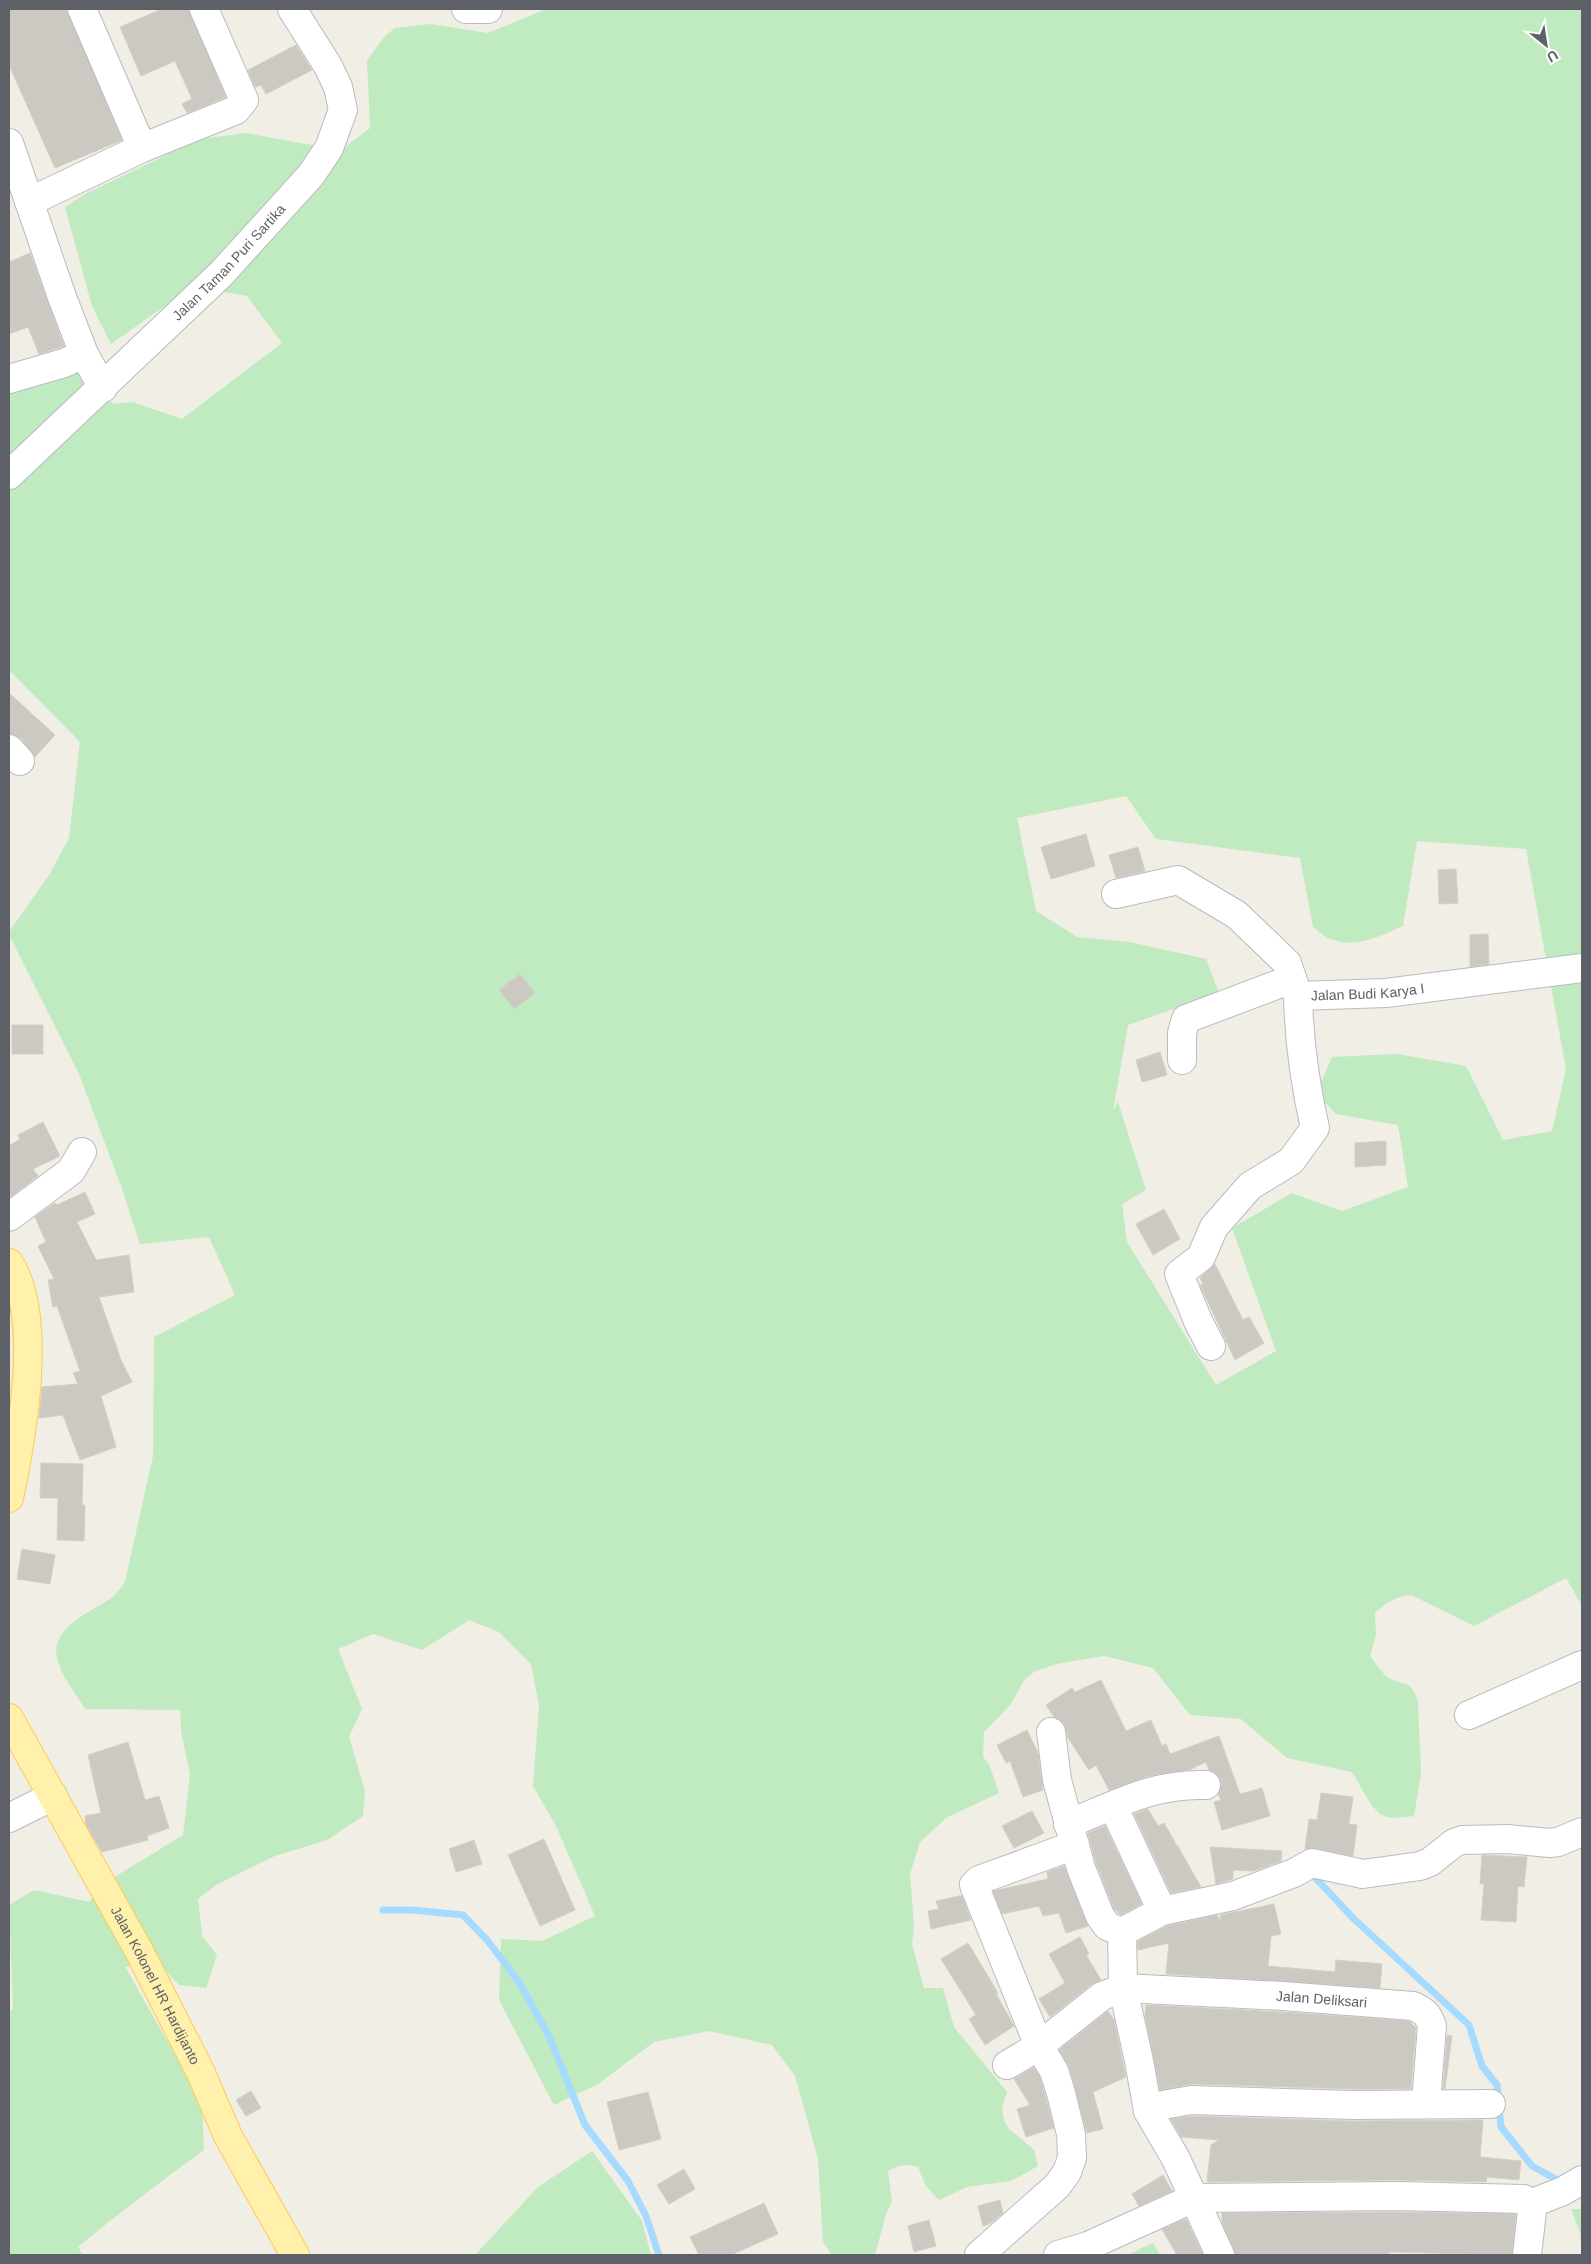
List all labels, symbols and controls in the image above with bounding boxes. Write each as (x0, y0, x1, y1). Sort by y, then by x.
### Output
north arrow (1521, 20, 1571, 70)
text: U (1544, 47, 1561, 66)
street label: Jalan Taman Puri Sartika (169, 201, 289, 324)
street label: Jalan Budi Karya I (1311, 980, 1425, 1004)
street label: Jalan Kolonel HR Hardijanto (108, 1904, 203, 2067)
street label: Jalan Deliksari (1276, 1988, 1368, 2010)

